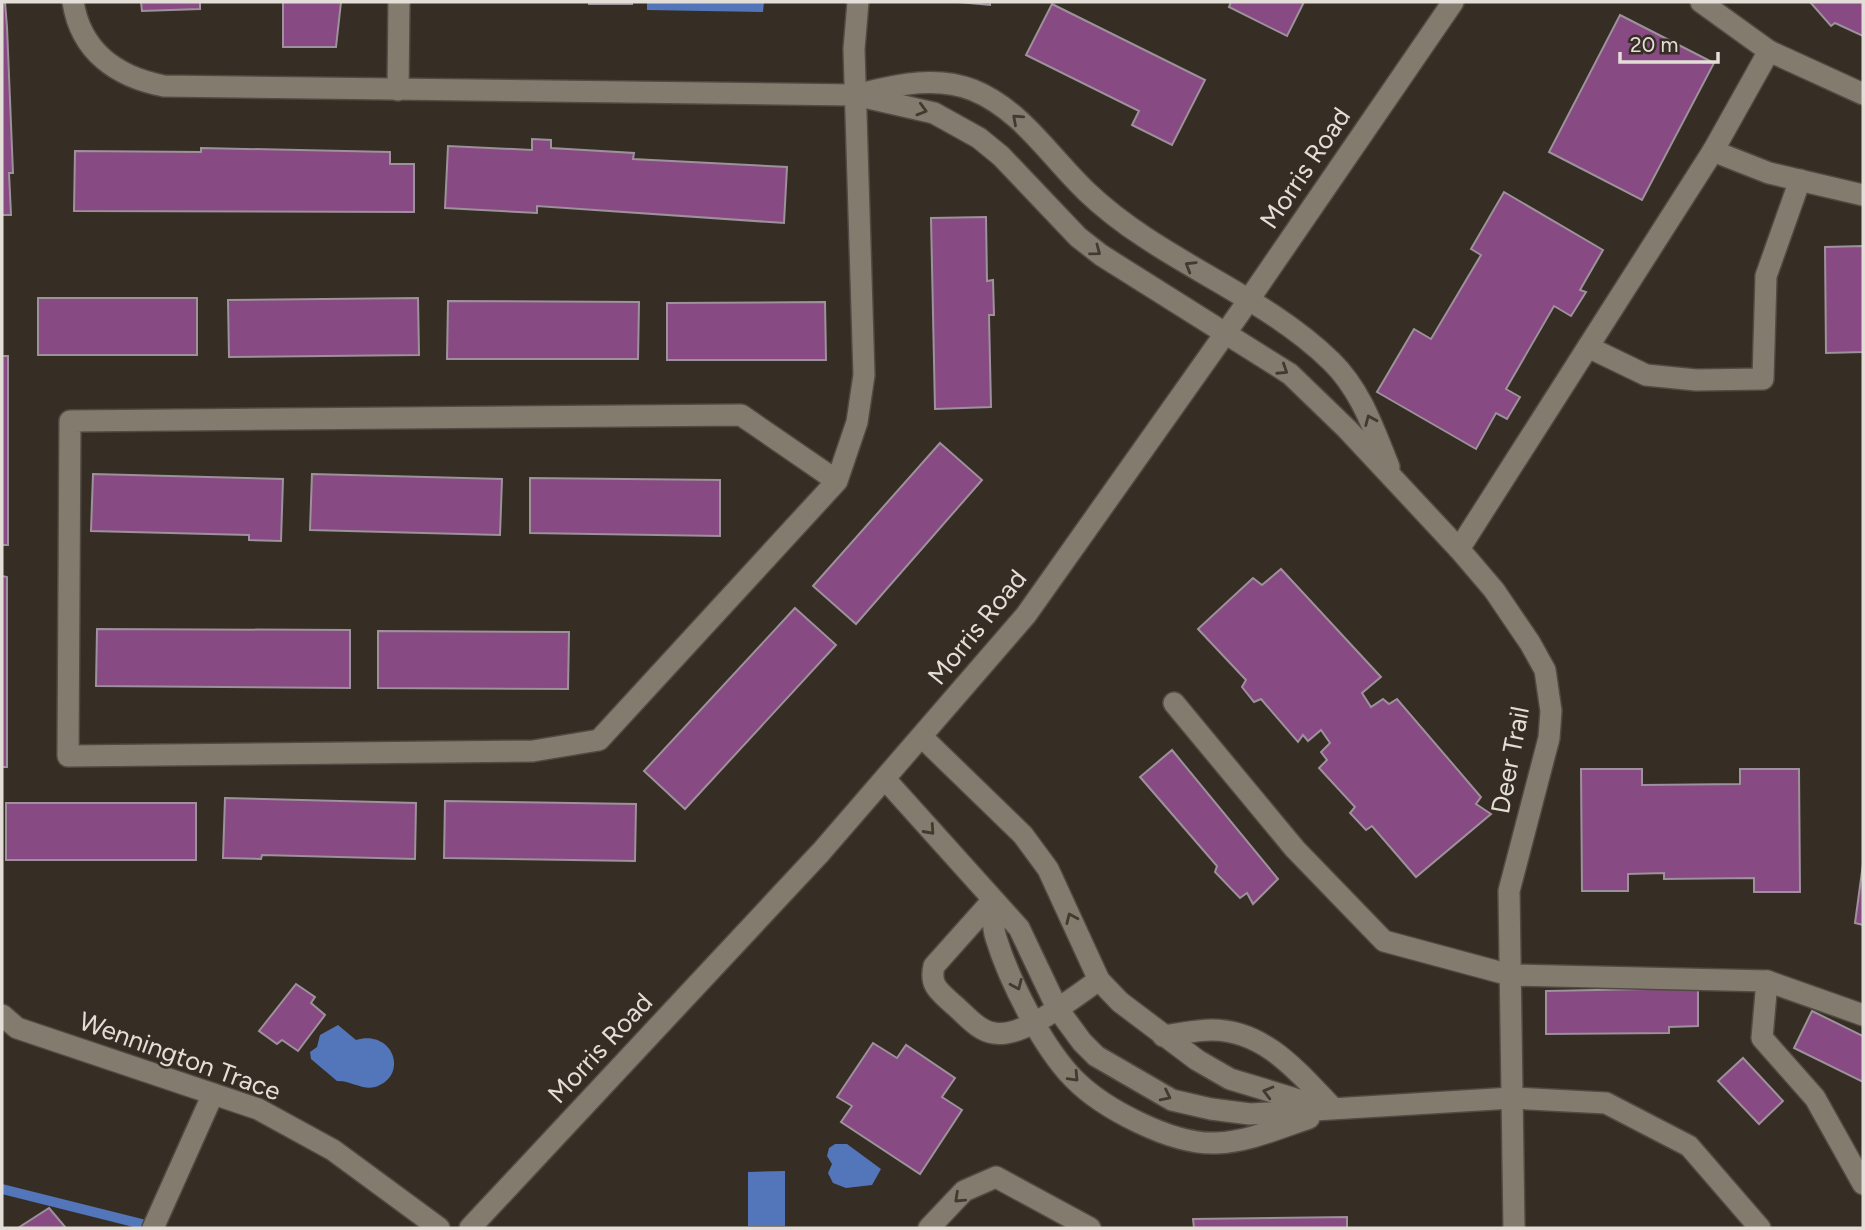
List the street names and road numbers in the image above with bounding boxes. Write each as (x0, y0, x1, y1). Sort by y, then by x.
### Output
street label: Morris Road (1253, 101, 1357, 235)
street label: Morris Road (921, 563, 1033, 691)
street label: Deer Trail (1484, 704, 1536, 816)
street label: Morris Road (541, 986, 659, 1110)
street label: Wennington Trace (75, 1005, 285, 1107)

